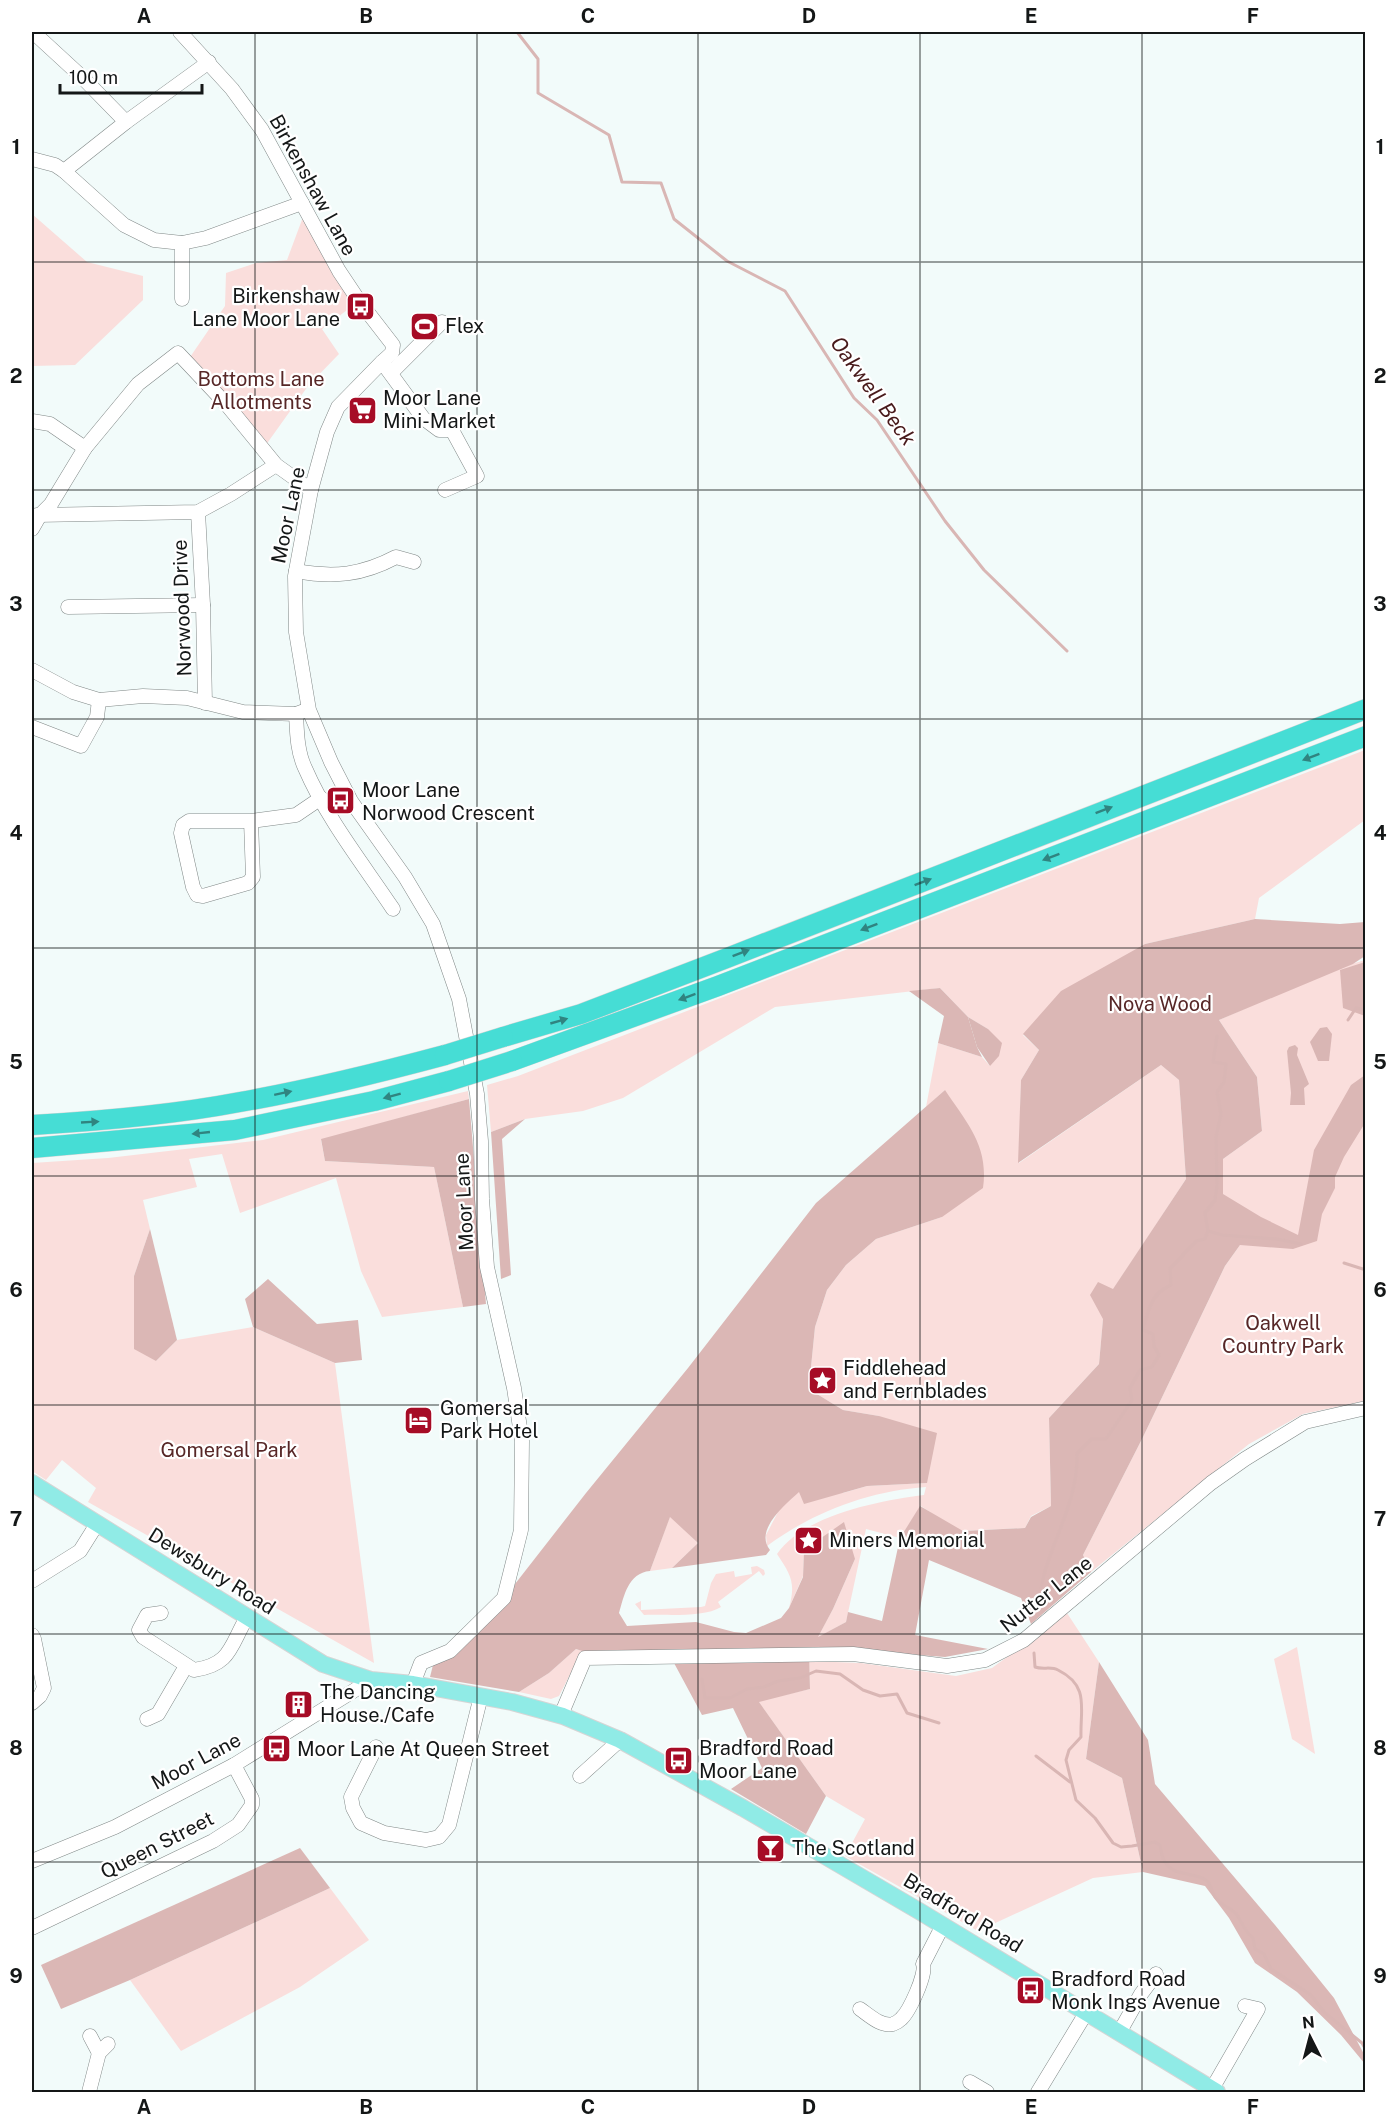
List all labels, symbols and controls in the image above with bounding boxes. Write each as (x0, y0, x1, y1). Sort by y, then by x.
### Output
text: A (137, 4, 151, 28)
text: B (359, 4, 373, 28)
text: C (581, 4, 595, 28)
text: D (802, 4, 816, 28)
text: E (1025, 4, 1037, 28)
text: F (1247, 4, 1259, 28)
scale bar (60, 57, 202, 95)
text: 100 m (69, 67, 118, 88)
street label: Birkenshaw Lane (264, 110, 362, 260)
text: 1 (12, 135, 20, 159)
text: 1 (1376, 135, 1384, 159)
place label: Birkenshaw Lane Moor Lane (192, 284, 340, 331)
bus stop icon: Birkenshaw Lane Moor Lane (345, 291, 377, 323)
sports icon: Flex (408, 310, 440, 342)
place label: Flex (445, 314, 484, 338)
water label: Oakwell Beck (825, 331, 922, 451)
text: 2 (10, 364, 22, 388)
text: 2 (1374, 364, 1386, 388)
park label: Bottoms Lane Allotments (197, 367, 325, 414)
place label: Moor Lane Mini-Market (383, 386, 496, 433)
supermarket icon: Moor Lane Mini-Market (346, 394, 378, 426)
street label: Moor Lane (266, 465, 310, 565)
street label: Norwood Drive (168, 539, 196, 677)
text: 3 (9, 592, 23, 616)
text: 3 (1373, 592, 1387, 616)
one-way arrow (1302, 753, 1320, 762)
place label: Moor Lane Norwood Crescent (362, 778, 535, 825)
bus stop icon: Moor Lane Norwood Crescent (325, 785, 357, 817)
one-way arrow (1096, 805, 1114, 815)
text: 4 (9, 821, 23, 845)
text: 4 (1373, 821, 1387, 845)
one-way arrow (1041, 852, 1059, 862)
one-way arrow (914, 876, 932, 886)
one-way arrow (859, 923, 877, 933)
one-way arrow (733, 948, 751, 958)
one-way arrow (677, 992, 695, 1002)
park label: Nova Wood (1108, 992, 1212, 1016)
one-way arrow (550, 1016, 568, 1025)
text: 5 (9, 1050, 23, 1074)
text: 5 (1373, 1050, 1387, 1074)
one-way arrow (273, 1088, 292, 1097)
one-way arrow (383, 1092, 401, 1101)
one-way arrow (80, 1117, 99, 1126)
one-way arrow (191, 1128, 210, 1138)
street label: Moor Lane (449, 1152, 479, 1252)
text: 6 (9, 1278, 23, 1302)
text: 6 (1373, 1278, 1387, 1302)
park label: Oakwell Country Park (1222, 1311, 1344, 1358)
place label: Fiddlehead and Fernblades (843, 1356, 987, 1403)
place icon: Fiddlehead and Fernblades (806, 1364, 838, 1396)
place label: Gomersal Park Hotel (440, 1396, 538, 1443)
hotel icon: Gomersal Park Hotel (403, 1404, 435, 1436)
park label: Gomersal Park (160, 1438, 298, 1462)
text: 7 (10, 1507, 22, 1531)
text: 7 (1374, 1507, 1386, 1531)
street label: Dewsbury Road (144, 1522, 280, 1620)
place icon: Miners Memorial (792, 1524, 824, 1556)
place label: Miners Memorial (829, 1528, 985, 1552)
street label: Nutter Lane (995, 1551, 1097, 1637)
place label: The Dancing House./Cafe (320, 1680, 436, 1727)
building icon: The Dancing House./Cafe (283, 1688, 315, 1720)
street label: Moor Lane (147, 1727, 245, 1795)
bus stop icon: Moor Lane At Queen Street (260, 1733, 292, 1765)
text: 8 (9, 1736, 23, 1760)
place label: Bradford Road Moor Lane (699, 1736, 834, 1783)
text: 8 (1373, 1736, 1387, 1760)
place label: Moor Lane At Queen Street (297, 1737, 550, 1761)
bus stop icon: Bradford Road Moor Lane (662, 1744, 694, 1776)
street label: Queen Street (96, 1806, 218, 1884)
bar icon: The Scotland (755, 1832, 787, 1864)
place label: The Scotland (792, 1836, 915, 1860)
street label: Bradford Road (899, 1868, 1027, 1958)
text: 9 (9, 1964, 23, 1988)
text: 9 (1373, 1964, 1387, 1988)
place label: Bradford Road Monk Ings Avenue (1051, 1967, 1220, 2014)
bus stop icon: Bradford Road Monk Ings Avenue (1014, 1975, 1046, 2007)
north arrow (1280, 2007, 1340, 2067)
text: N (1301, 2012, 1316, 2033)
text: A (137, 2095, 151, 2119)
text: B (359, 2095, 373, 2119)
text: C (581, 2095, 595, 2119)
text: D (802, 2095, 816, 2119)
text: E (1025, 2095, 1037, 2119)
text: F (1247, 2095, 1259, 2119)

